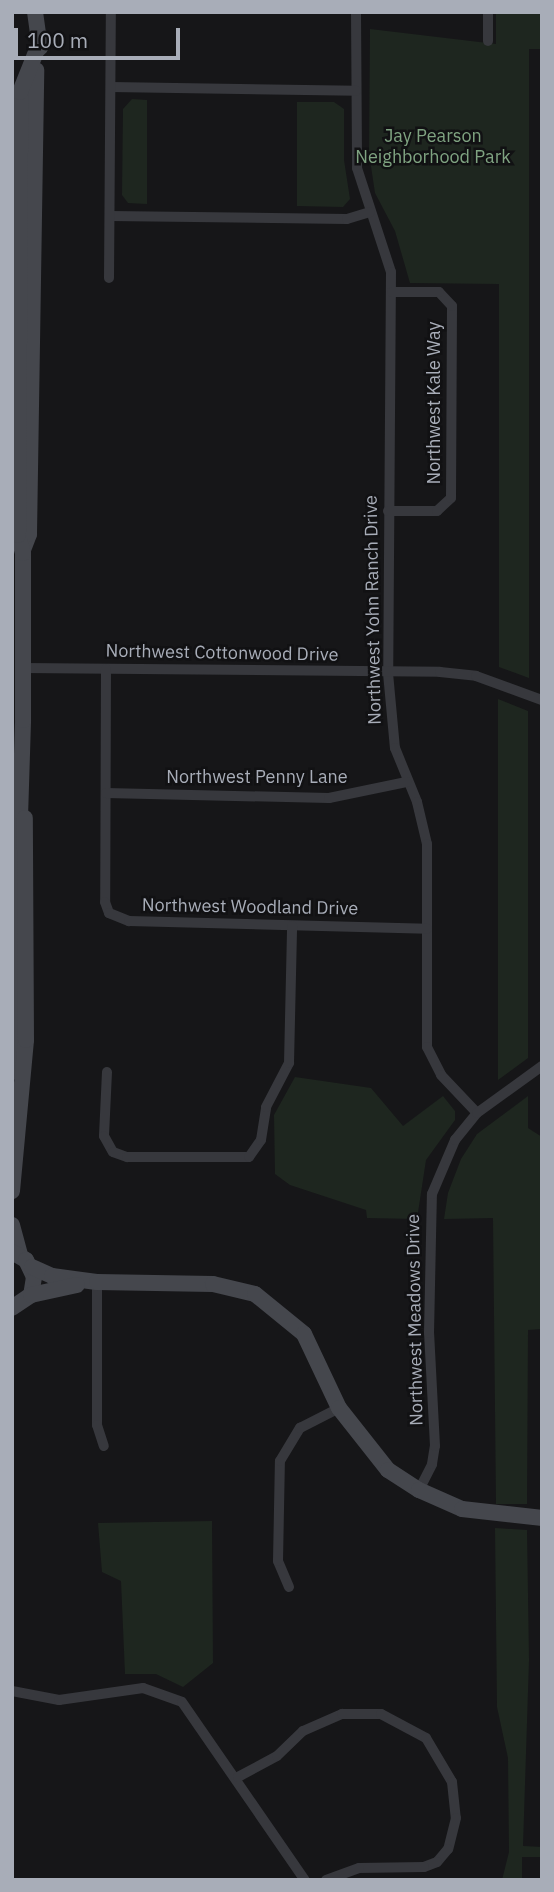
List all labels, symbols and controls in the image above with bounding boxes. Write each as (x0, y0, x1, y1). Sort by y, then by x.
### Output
scale bar (18, 14, 184, 58)
text: 100 m (27, 26, 88, 54)
park label: Jay Pearson Neighborhood Park (355, 126, 511, 168)
street label: Northwest Kale Way (423, 322, 445, 484)
street label: Northwest Yohn Ranch Drive (360, 495, 386, 725)
street label: Northwest Cottonwood Drive (105, 640, 339, 666)
street label: Northwest Penny Lane (166, 766, 348, 788)
street label: Northwest Woodland Drive (142, 894, 358, 920)
street label: Northwest Meadows Drive (402, 1214, 428, 1426)

